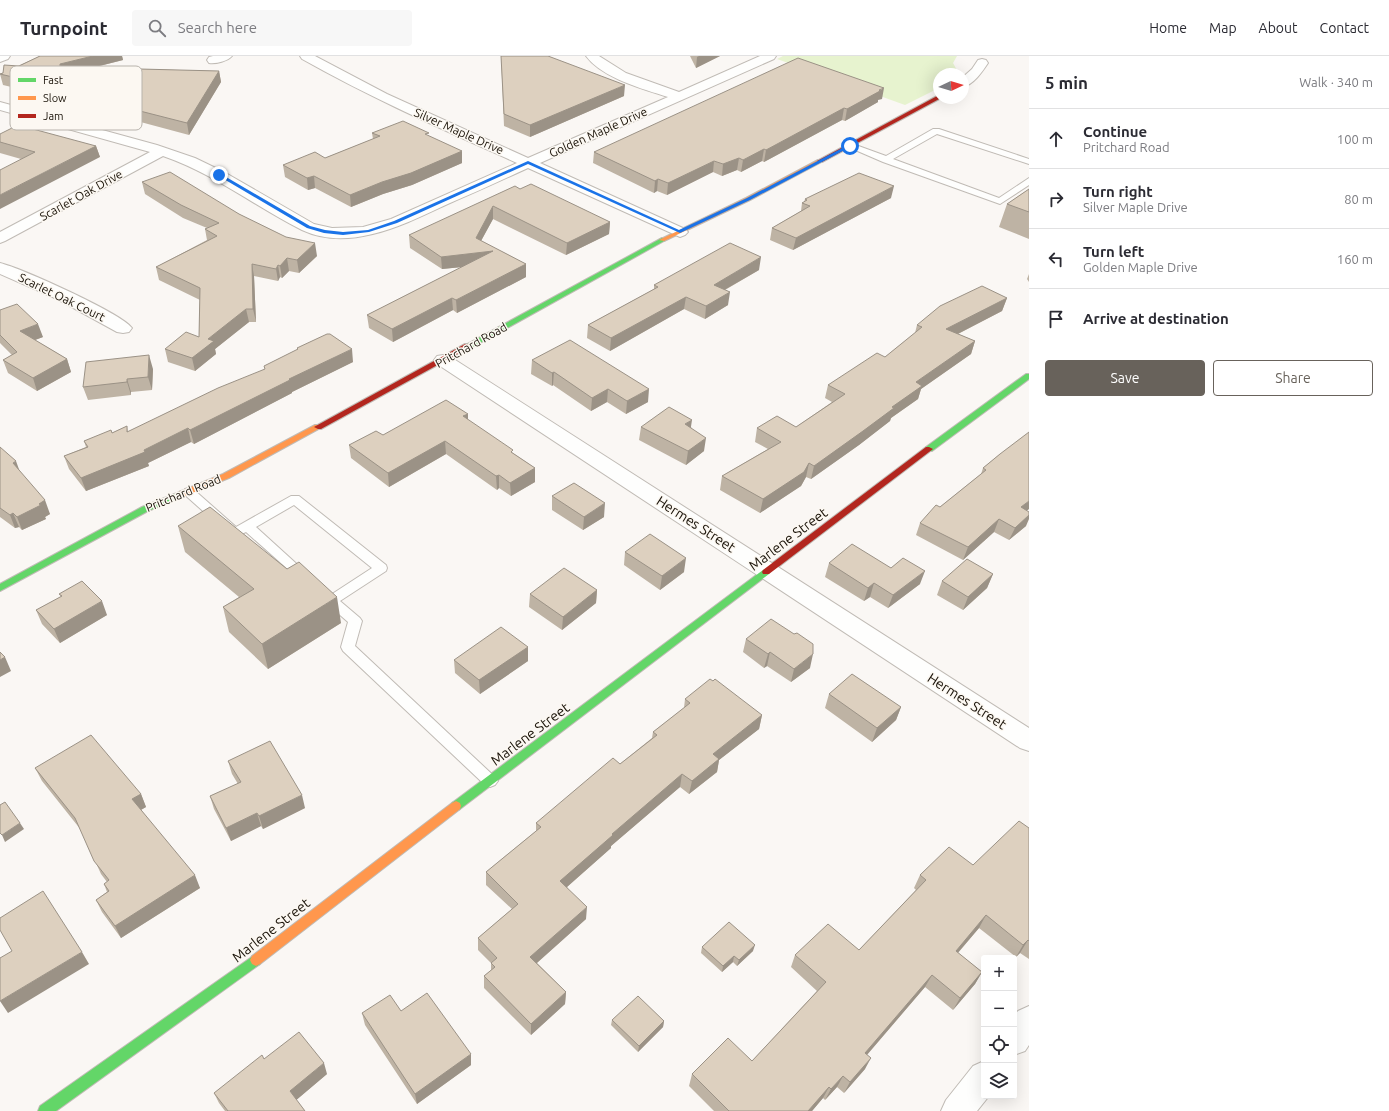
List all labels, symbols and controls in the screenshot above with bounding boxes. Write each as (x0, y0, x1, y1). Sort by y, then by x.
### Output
search box (132, 10, 412, 46)
text: Turnpoint (20, 17, 108, 39)
icon: search (146, 17, 168, 39)
text: Search here (178, 19, 257, 36)
text: Home (1149, 20, 1187, 36)
text: Map (1209, 20, 1237, 36)
text: About (1259, 20, 1298, 36)
text: Contact (1320, 20, 1369, 36)
legend (10, 66, 142, 130)
north arrow (933, 68, 969, 104)
text: 5 min (1045, 73, 1088, 92)
text: Fast (43, 74, 64, 86)
text: Walk · 340 m (1299, 75, 1373, 89)
text: Slow (43, 92, 67, 104)
street label: Silver Maple Drive (412, 105, 506, 157)
street label: Golden Maple Drive (547, 105, 649, 159)
text: Jam (43, 110, 64, 122)
text: Continue (1083, 123, 1147, 140)
icon: ahead (1045, 128, 1067, 150)
text: 100 m (1337, 132, 1373, 146)
route start (841, 137, 859, 155)
text: Pritchard Road (1083, 140, 1170, 154)
route end (210, 166, 228, 184)
street label: Scarlet Oak Drive (37, 167, 125, 223)
text: Turn right (1083, 183, 1153, 200)
icon: right (1045, 188, 1067, 210)
text: 80 m (1344, 192, 1373, 206)
text: Silver Maple Drive (1083, 200, 1188, 214)
text: Turn left (1083, 243, 1144, 260)
icon: left (1045, 248, 1067, 270)
text: 160 m (1337, 252, 1373, 266)
text: Golden Maple Drive (1083, 260, 1198, 274)
street label: Scarlet Oak Court (17, 270, 108, 324)
icon: arrive (1045, 308, 1067, 330)
text: Arrive at destination (1083, 310, 1229, 327)
street label: Pritchard Road (433, 320, 509, 370)
button: Save (1045, 360, 1205, 396)
button: Share (1213, 360, 1373, 396)
street label: Pritchard Road (144, 472, 222, 514)
street label: Hermes Street (653, 493, 739, 556)
street label: Marlene Street (746, 504, 831, 574)
street label: Hermes Street (924, 670, 1010, 733)
street label: Marlene Street (488, 699, 573, 769)
street label: Marlene Street (229, 894, 313, 965)
map controls (981, 955, 1017, 1099)
button: + (981, 955, 1017, 991)
button: − (981, 991, 1017, 1027)
button: locate (981, 1027, 1017, 1063)
button: layers (981, 1063, 1017, 1099)

